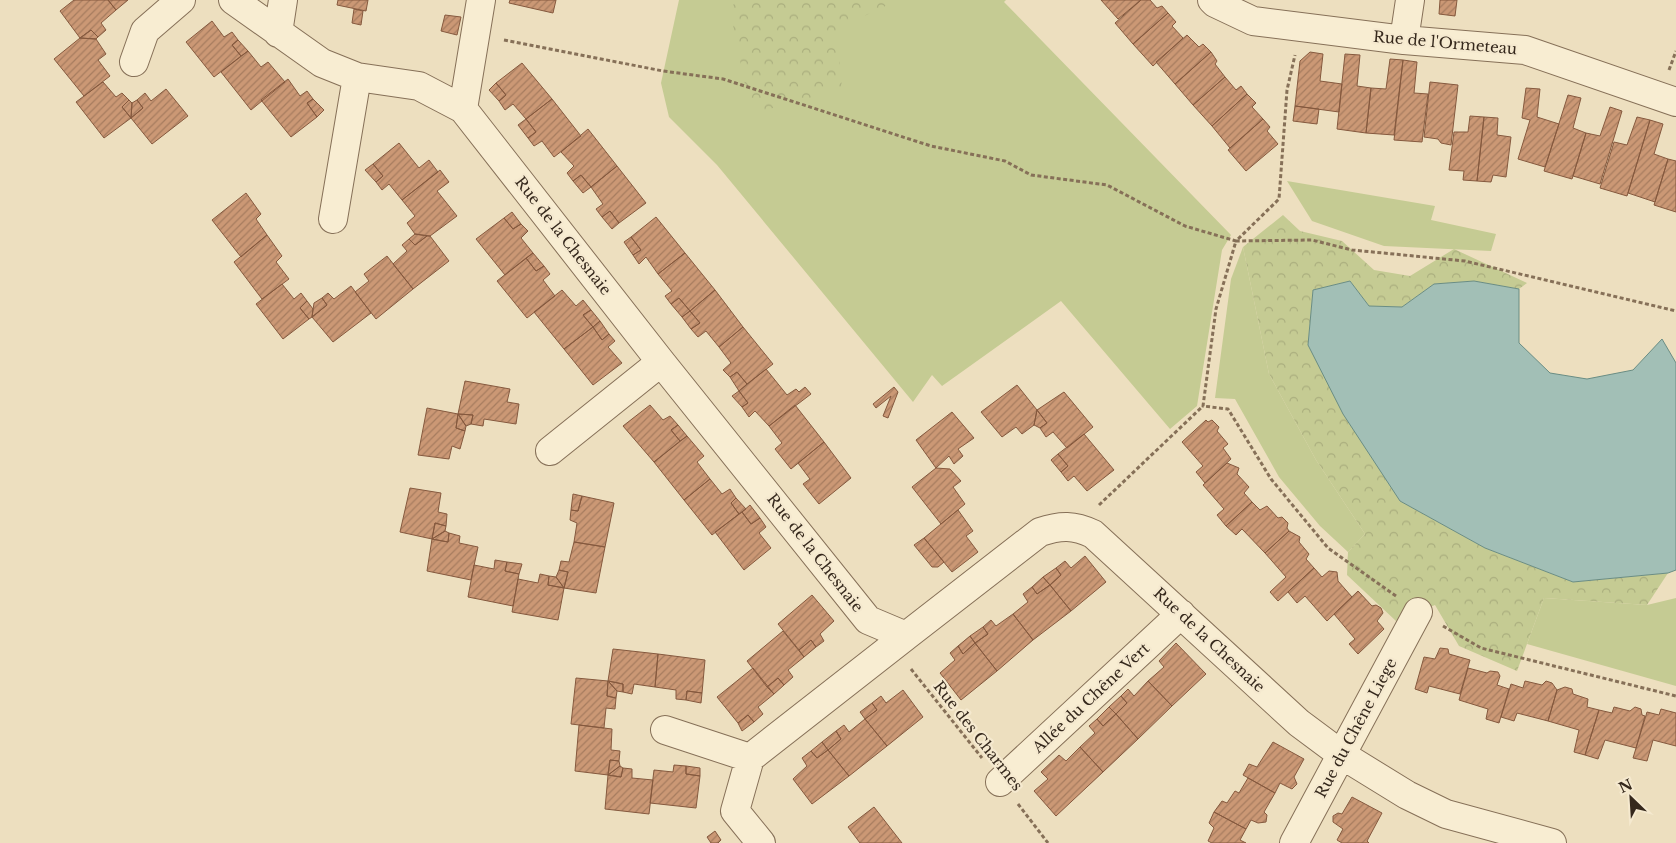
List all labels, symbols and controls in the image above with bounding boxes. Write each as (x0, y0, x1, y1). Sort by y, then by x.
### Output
street label: Rue de l'Ormeteau (1372, 27, 1518, 58)
street label: Rue de la Chesnaie (511, 173, 616, 299)
street label: Rue de la Chesnaie (763, 490, 868, 616)
street label: Rue de la Chesnaie (1150, 583, 1269, 696)
street label: Allée du Chêne Vert (1028, 638, 1153, 757)
street label: Rue du Chêne Liege (1311, 655, 1400, 801)
street label: Rue des Charmes (930, 677, 1027, 794)
north arrow (1606, 773, 1656, 823)
text: N (1616, 775, 1635, 797)

